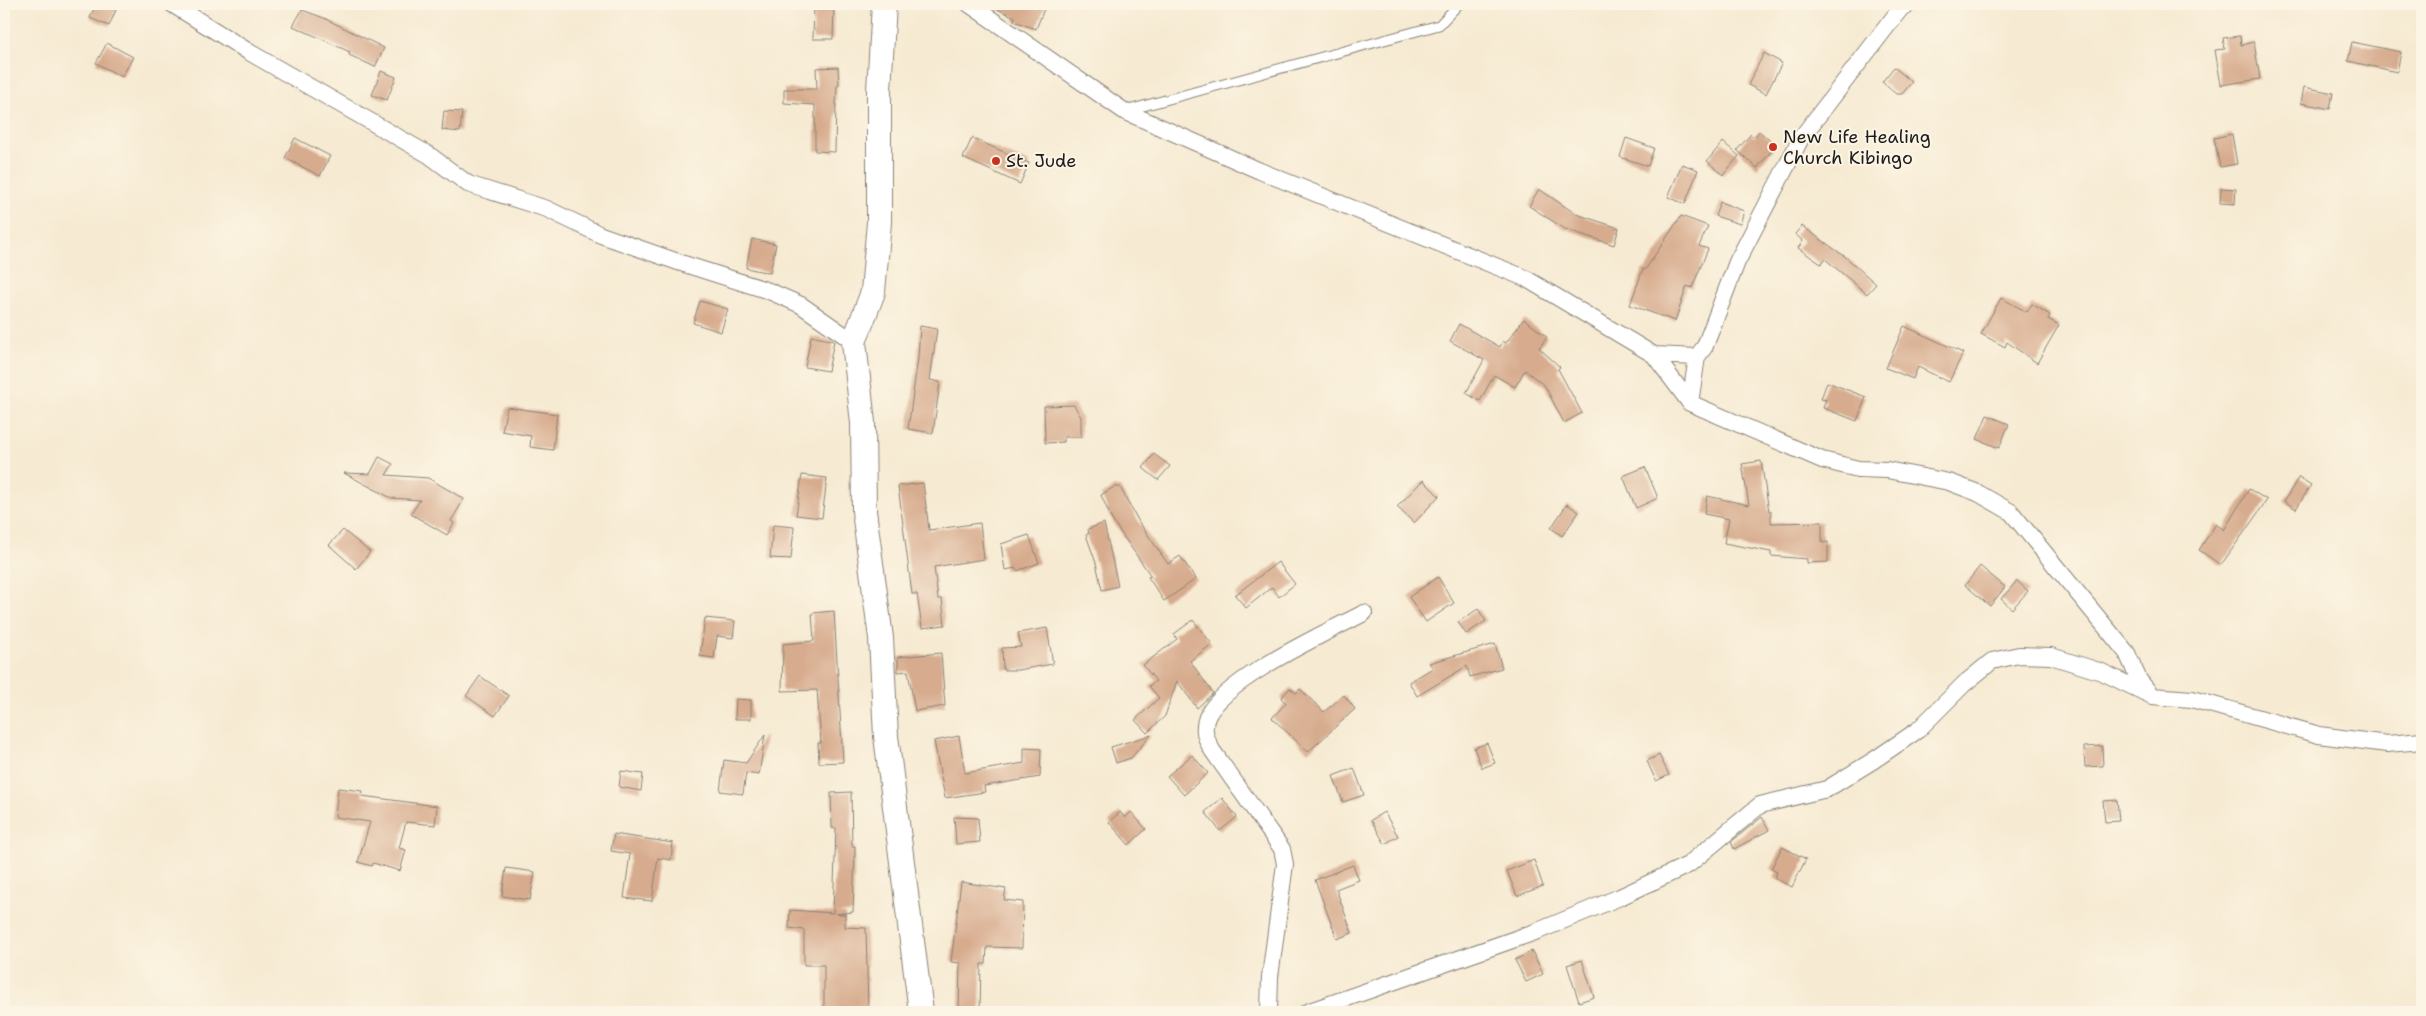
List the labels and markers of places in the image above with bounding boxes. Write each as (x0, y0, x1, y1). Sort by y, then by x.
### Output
place label: New Life Healing Church Kibingo (1783, 125, 1931, 170)
marker: New Life Healing Church Kibingo (1767, 141, 1779, 153)
place label: St. Jude (1006, 149, 1077, 173)
marker: St. Jude (990, 155, 1002, 167)

